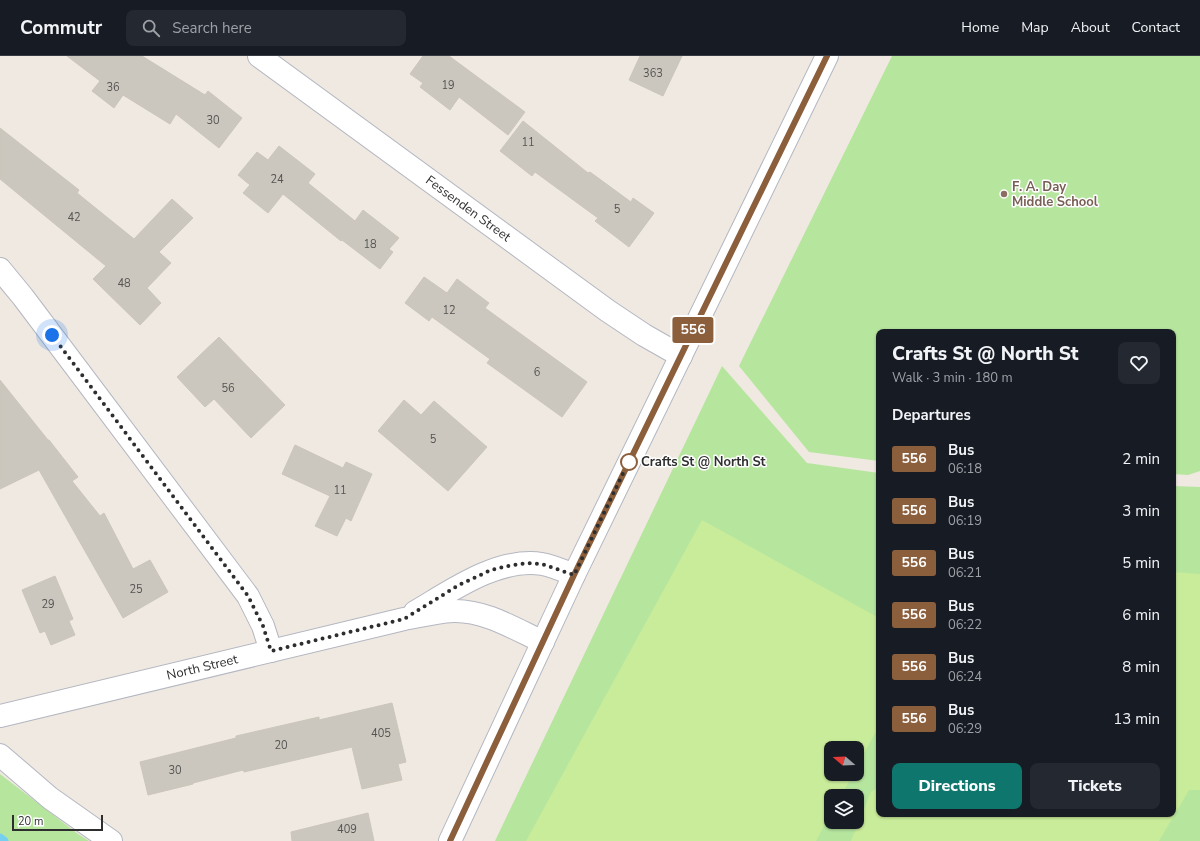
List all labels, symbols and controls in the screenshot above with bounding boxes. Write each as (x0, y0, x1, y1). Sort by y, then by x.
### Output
search box (126, 10, 406, 46)
text: Commutr (20, 15, 102, 41)
icon: search (140, 17, 162, 39)
text: Search here (172, 18, 252, 38)
text: Home (961, 18, 999, 37)
text: Map (1021, 18, 1049, 37)
text: About (1071, 18, 1110, 37)
text: Contact (1132, 18, 1180, 37)
house number: 363 (643, 66, 663, 81)
house number: 19 (441, 78, 455, 93)
house number: 36 (106, 80, 120, 95)
house number: 30 (206, 113, 220, 128)
house number: 11 (521, 135, 535, 150)
house number: 24 (270, 172, 284, 187)
street label: Fessenden Street (422, 172, 515, 246)
place label: F. A. Day Middle School (1012, 178, 1099, 211)
marker: F. A. Day Middle School (999, 189, 1009, 199)
house number: 5 (614, 202, 621, 217)
house number: 42 (67, 210, 81, 225)
house number: 18 (363, 237, 377, 252)
house number: 48 (117, 276, 131, 291)
house number: 12 (442, 303, 456, 318)
line badge: 556 (670, 317, 716, 343)
text: 556 (680, 320, 706, 339)
your location (42, 325, 62, 345)
text: Crafts St @ North St (892, 341, 1079, 367)
button: heart (1118, 342, 1160, 384)
house number: 6 (534, 365, 541, 380)
text: Walk · 3 min · 180 m (892, 369, 1013, 387)
house number: 56 (221, 381, 235, 396)
text: Departures (892, 405, 971, 425)
house number: 5 (430, 432, 437, 447)
text: Bus (948, 440, 974, 460)
text: 556 (901, 449, 927, 468)
text: 2 min (1122, 449, 1160, 469)
marker: Crafts St @ North St (620, 453, 638, 471)
place label: Crafts St @ North St (641, 453, 767, 471)
text: 06:18 (948, 460, 982, 478)
house number: 11 (333, 483, 347, 498)
text: Bus (948, 492, 974, 512)
text: 556 (901, 501, 927, 520)
text: 3 min (1122, 501, 1160, 521)
text: 06:19 (948, 512, 982, 530)
text: Bus (948, 544, 974, 564)
text: 556 (901, 553, 927, 572)
text: 5 min (1122, 553, 1160, 573)
text: 06:21 (948, 564, 982, 582)
house number: 25 (129, 582, 143, 597)
text: Bus (948, 596, 974, 616)
house number: 29 (41, 597, 55, 612)
text: 556 (901, 605, 927, 624)
text: 6 min (1122, 605, 1160, 625)
text: 06:22 (948, 616, 982, 634)
text: Bus (948, 648, 974, 668)
street label: North Street (165, 650, 240, 685)
text: 556 (901, 657, 927, 676)
text: 8 min (1122, 657, 1160, 677)
text: 06:24 (948, 668, 982, 686)
text: Bus (948, 700, 974, 720)
text: 556 (901, 709, 927, 728)
text: 13 min (1113, 709, 1160, 729)
text: 06:29 (948, 720, 982, 738)
house number: 405 (371, 726, 391, 741)
house number: 20 (274, 738, 288, 753)
north arrow (824, 741, 864, 781)
map controls (824, 741, 864, 829)
house number: 30 (168, 763, 182, 778)
button: Directions (892, 763, 1022, 809)
button: Tickets (1030, 763, 1160, 809)
button: layers (824, 789, 864, 829)
scale bar (12, 813, 103, 832)
text: 20 m (18, 814, 43, 829)
house number: 409 (337, 822, 357, 837)

